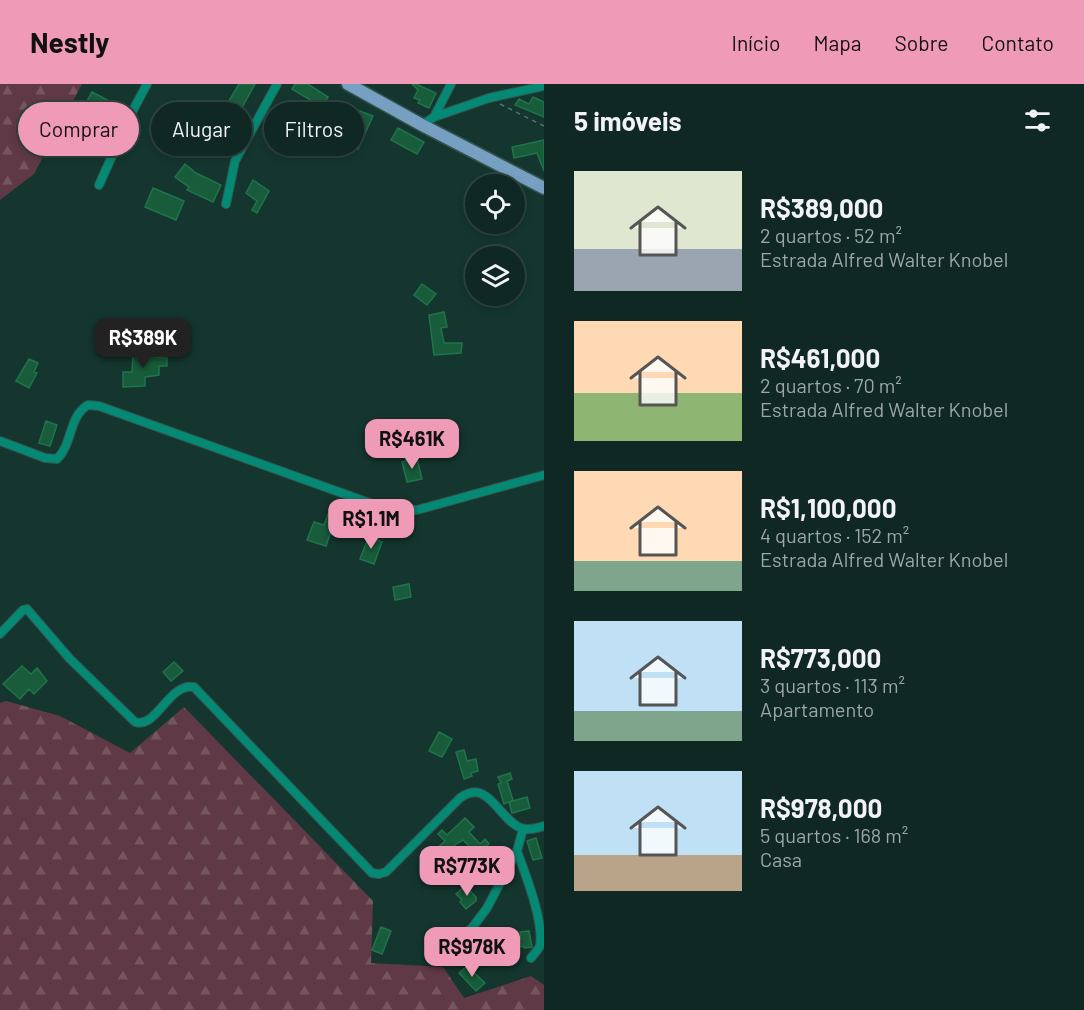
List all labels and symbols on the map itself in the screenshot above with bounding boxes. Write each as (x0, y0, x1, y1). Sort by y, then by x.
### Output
pin: R$389K (94, 318, 192, 369)
pin: R$461K (363, 419, 461, 470)
pin: R$1.1M (322, 499, 420, 550)
pin: R$773K (418, 846, 516, 897)
pin: R$978K (423, 927, 521, 978)

